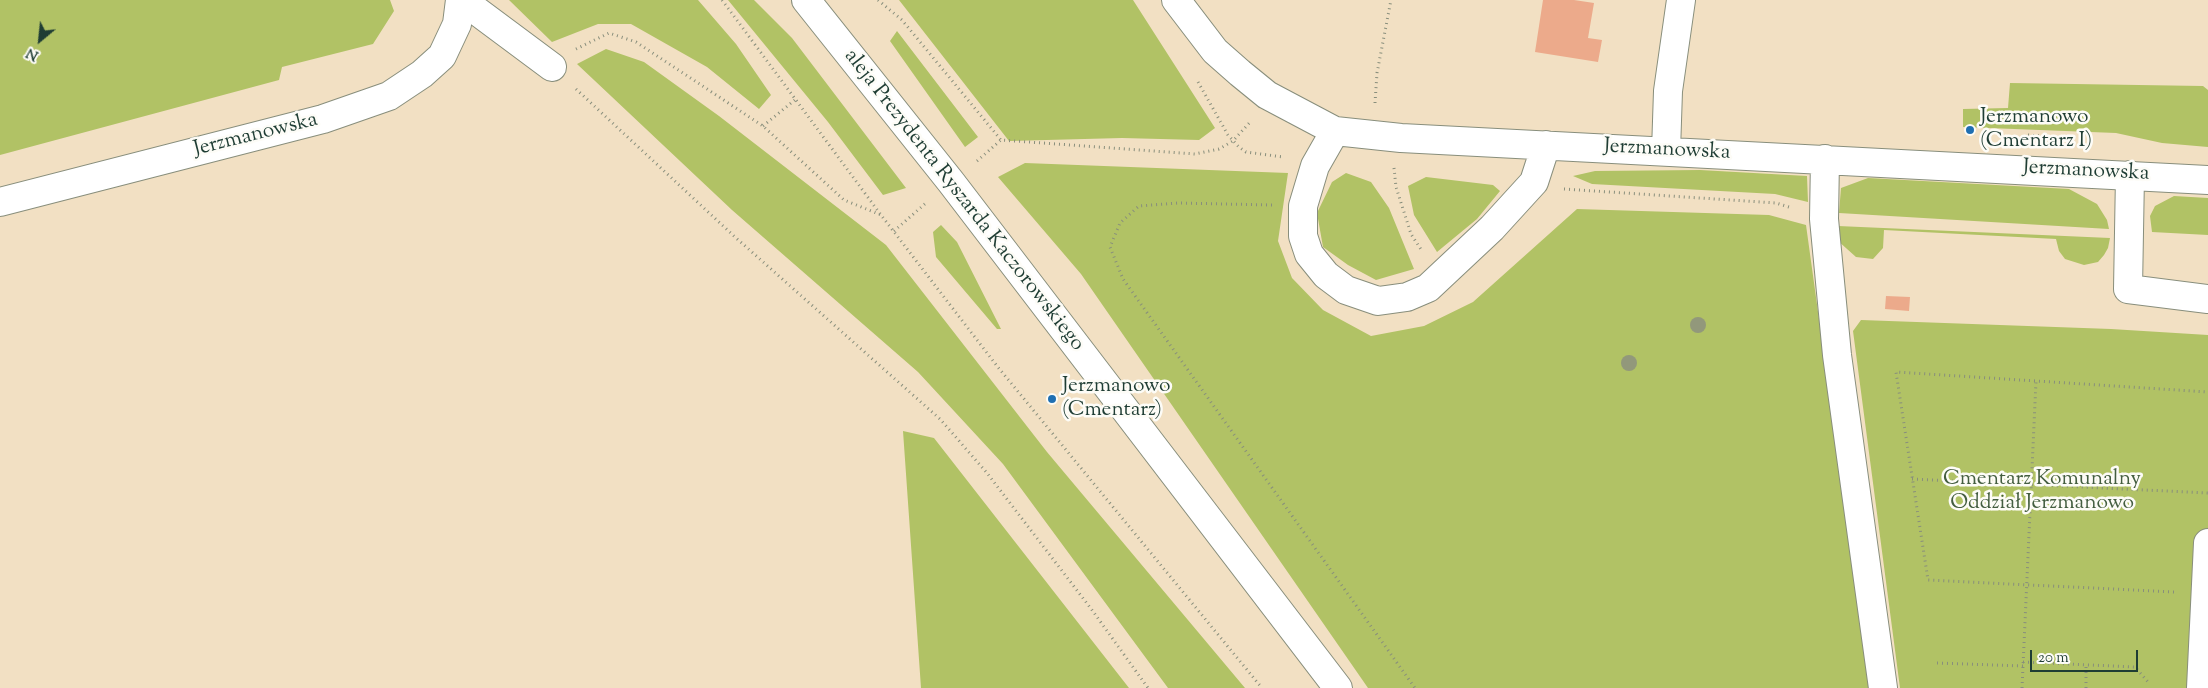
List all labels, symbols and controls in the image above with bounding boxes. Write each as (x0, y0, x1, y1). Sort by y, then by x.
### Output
north arrow (15, 15, 65, 65)
text: N (23, 42, 43, 65)
street label: aleja Prezydenta Ryszarda Kaczorowskiego (837, 45, 1089, 357)
place label: Jerzmanowo (Cmentarz I) (1980, 105, 2092, 155)
street label: Jerzmanowska (191, 108, 321, 164)
marker: Jerzmanowo (Cmentarz I) (1964, 124, 1976, 136)
street label: Jerzmanowska (1603, 135, 1731, 167)
street label: Jerzmanowska (2022, 156, 2150, 188)
place label: Jerzmanowo (Cmentarz) (1062, 374, 1170, 424)
marker: Jerzmanowo (Cmentarz) (1046, 393, 1058, 405)
park label: Cmentarz Komunalny Oddział Jerzmanowo (1943, 467, 2141, 517)
scale bar (2033, 640, 2140, 672)
text: 20 m (2038, 648, 2069, 669)

